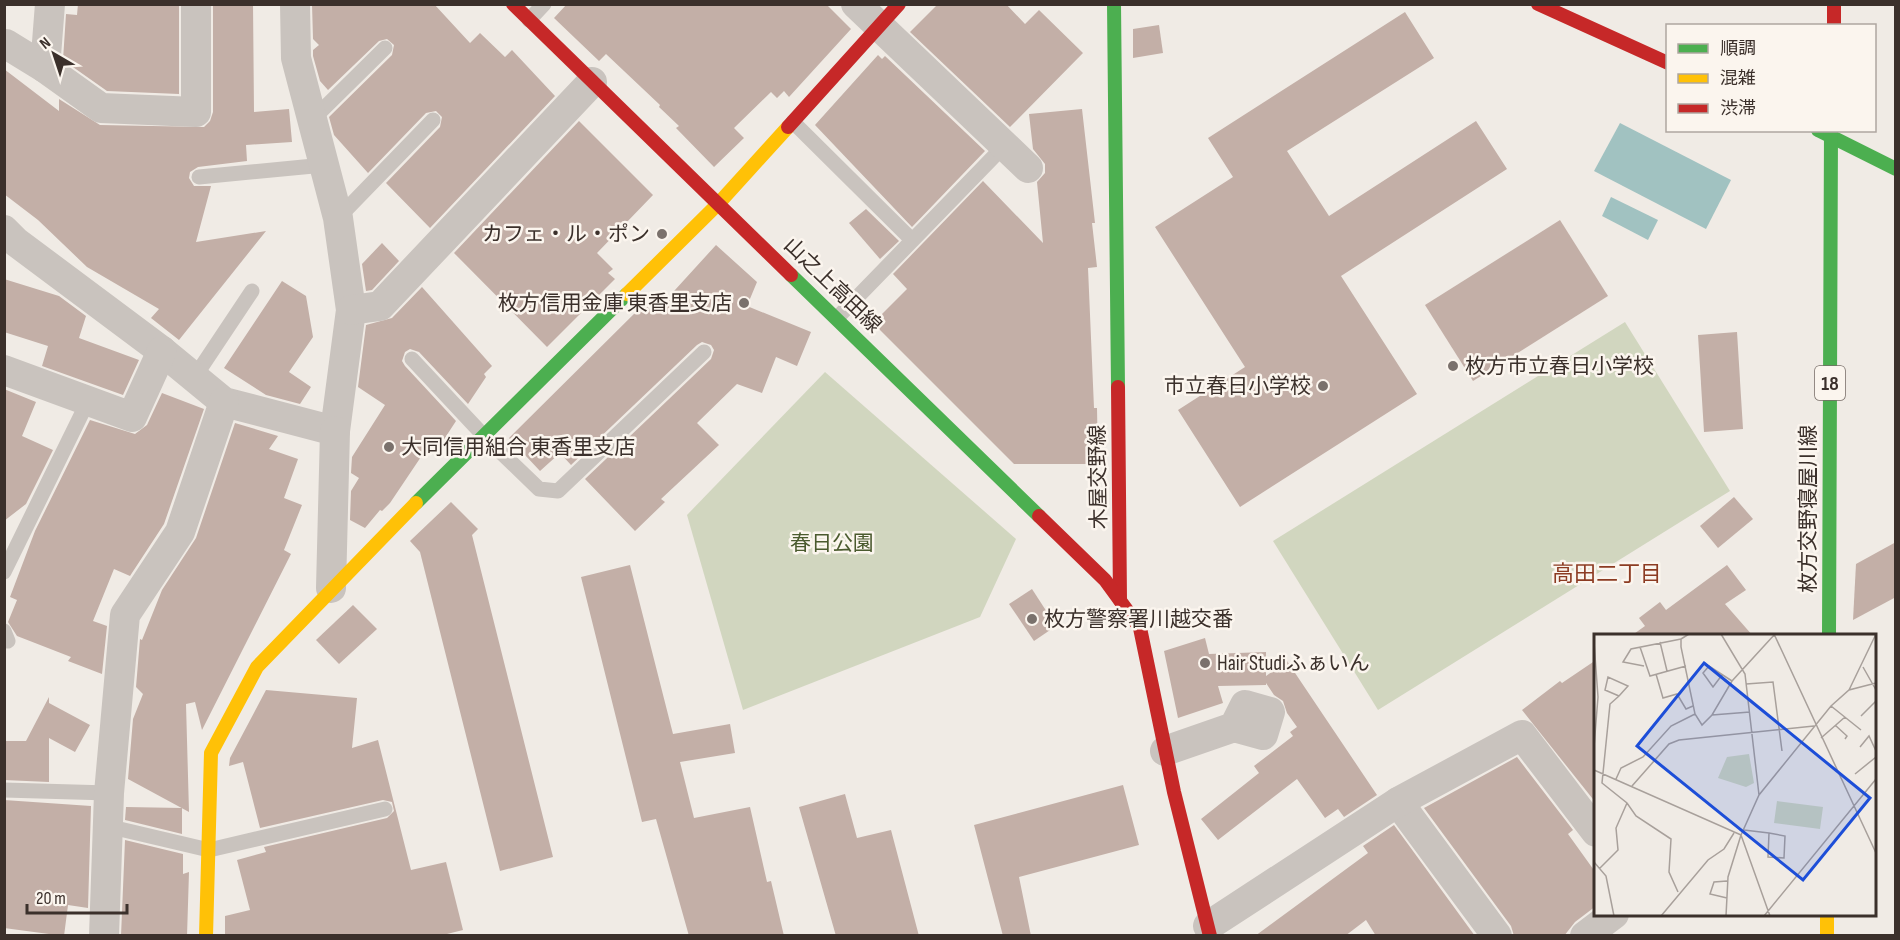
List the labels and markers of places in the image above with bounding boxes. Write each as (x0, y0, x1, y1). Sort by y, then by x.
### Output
place label: カフェ・ル・ポン (482, 222, 650, 247)
marker: カフェ・ル・ポン (655, 227, 669, 241)
place label: 枚方信用金庫 東香里支店 (498, 291, 732, 316)
marker: 枚方信用金庫 東香里支店 (737, 296, 751, 310)
place label: 枚方市立春日小学校 (1465, 354, 1654, 379)
marker: 枚方市立春日小学校 (1446, 359, 1460, 373)
place label: 市立春日小学校 (1164, 374, 1311, 399)
marker: 市立春日小学校 (1316, 379, 1330, 393)
place label: 大同信用組合 東香里支店 (401, 435, 635, 460)
marker: 大同信用組合 東香里支店 (382, 440, 396, 454)
place label: 枚方警察署川越交番 (1044, 607, 1233, 632)
marker: 枚方警察署川越交番 (1025, 612, 1039, 626)
place label: Hair Studiふぁいん (1217, 651, 1370, 676)
marker: Hair Studiふぁいん (1198, 656, 1212, 670)

